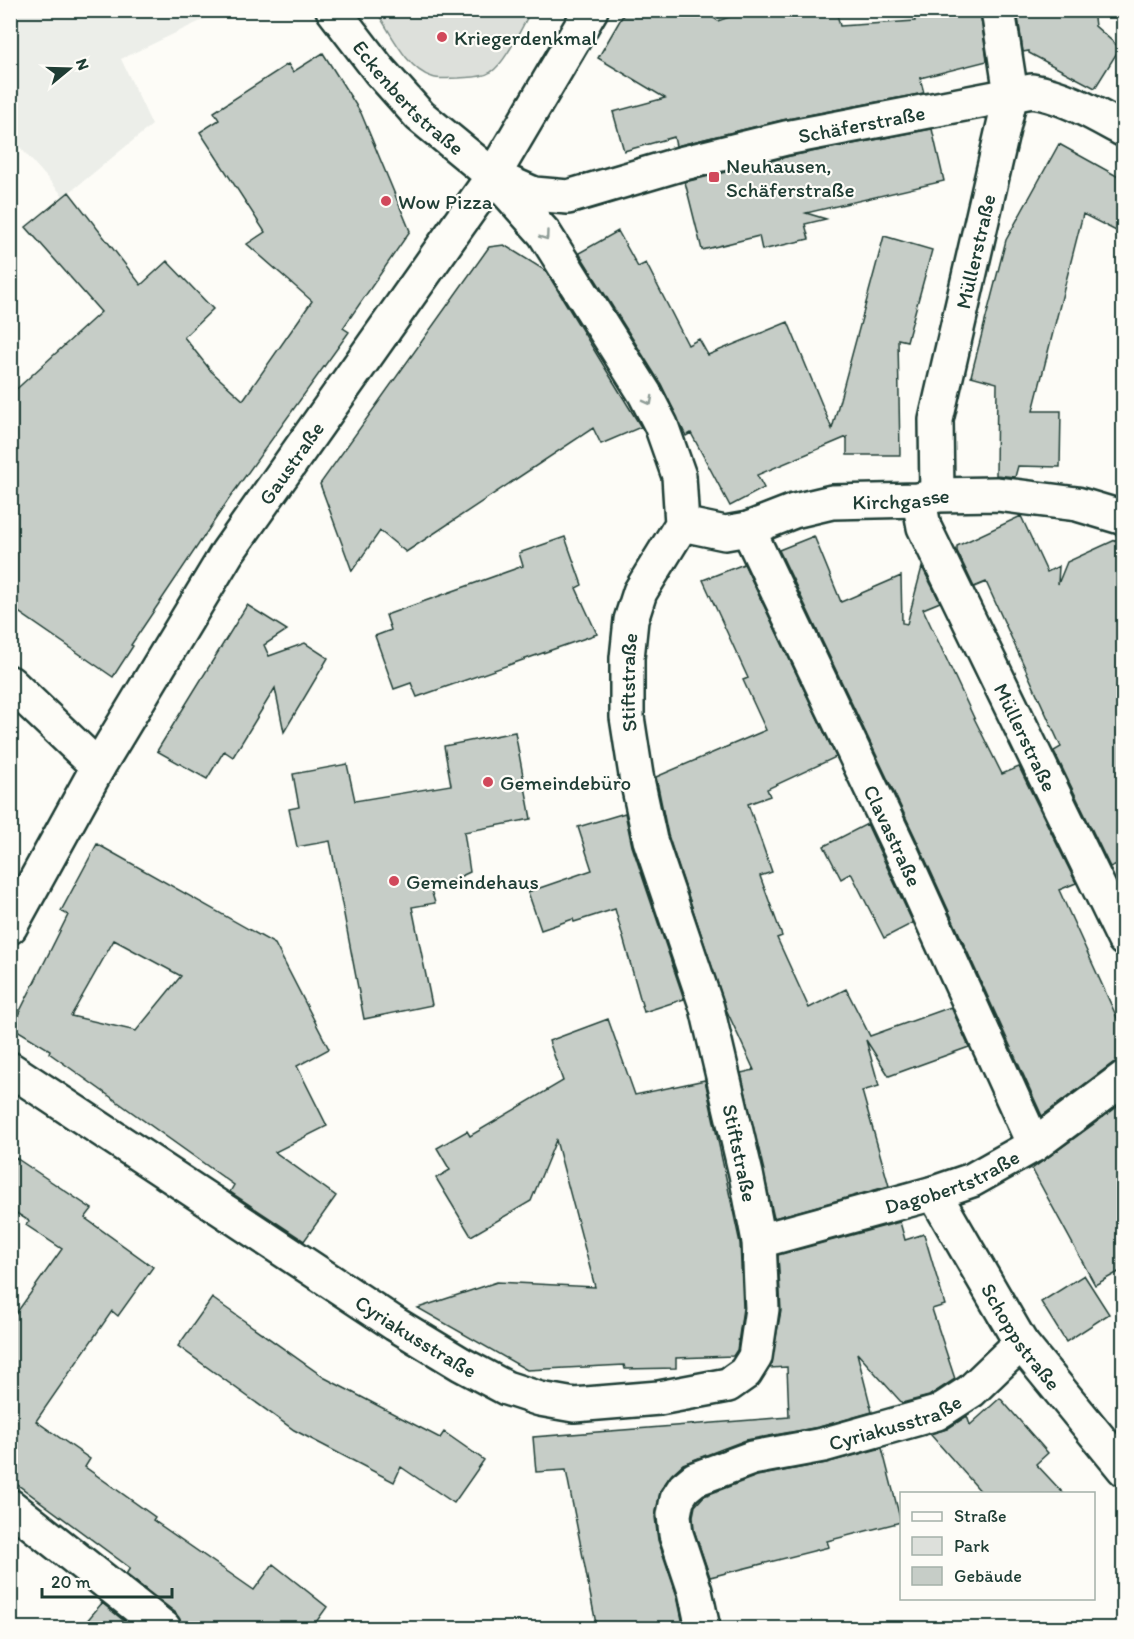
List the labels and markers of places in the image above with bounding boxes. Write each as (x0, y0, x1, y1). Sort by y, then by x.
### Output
place label: Kriegerdenkmal (454, 25, 598, 50)
marker: Kriegerdenkmal (435, 30, 449, 44)
place label: Neuhausen, Schäferstraße (726, 153, 855, 202)
marker: Neuhausen, Schäferstraße (707, 170, 721, 184)
place label: Wow Pizza (398, 189, 493, 214)
marker: Wow Pizza (379, 194, 393, 208)
place label: Gemeindebüro (500, 770, 631, 795)
marker: Gemeindebüro (481, 775, 495, 789)
place label: Gemeindehaus (406, 869, 539, 894)
marker: Gemeindehaus (387, 874, 401, 888)

